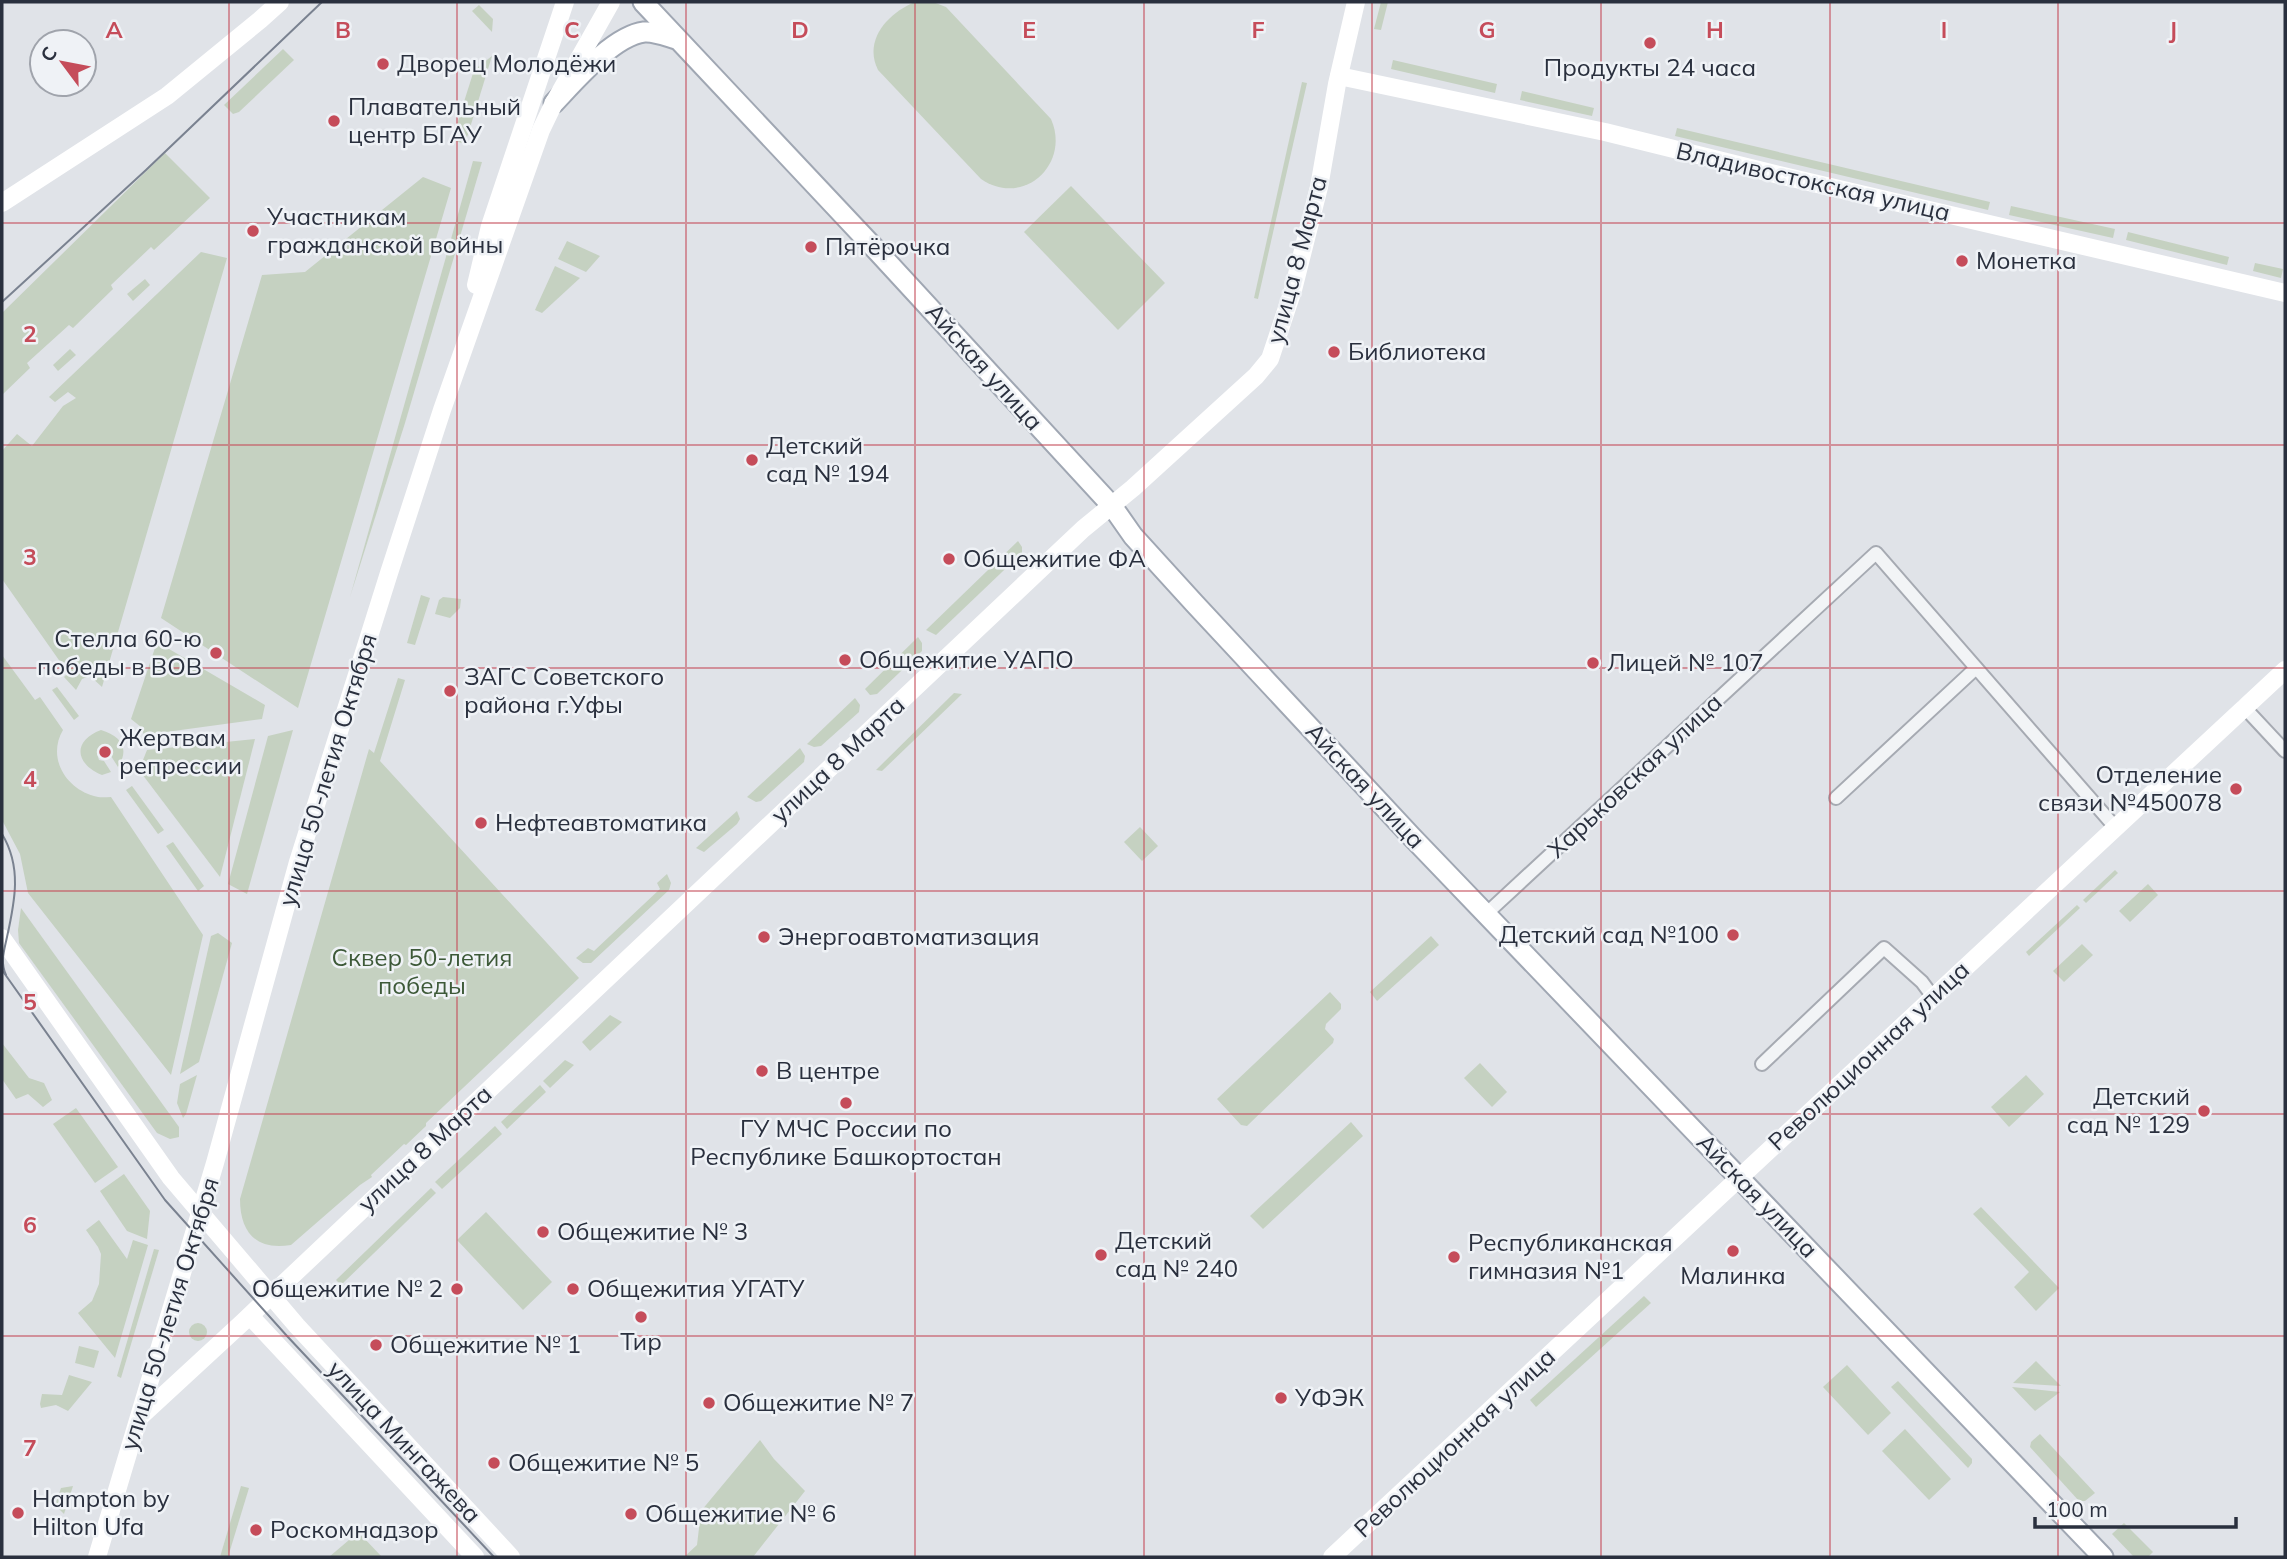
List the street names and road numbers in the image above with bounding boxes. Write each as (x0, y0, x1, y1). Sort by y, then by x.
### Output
street label: Владивостокская улица (1673, 135, 1953, 227)
street label: улица 8 Марта (1259, 173, 1333, 347)
street label: Айская улица (920, 296, 1050, 436)
street label: улица 50-летия Октября (271, 630, 383, 910)
street label: Харьковская улица (1541, 687, 1728, 864)
street label: улица 8 Марта (764, 690, 911, 829)
street label: Айская улица (1300, 716, 1432, 854)
street label: Революционная улица (1761, 954, 1975, 1156)
street label: улица 8 Марта (351, 1079, 498, 1218)
street label: Айская улица (1691, 1127, 1824, 1264)
street label: улица 50-летия Октября (113, 1174, 225, 1454)
street label: Революционная улица (1347, 1341, 1561, 1543)
street label: улица Мингажева (322, 1354, 488, 1529)

